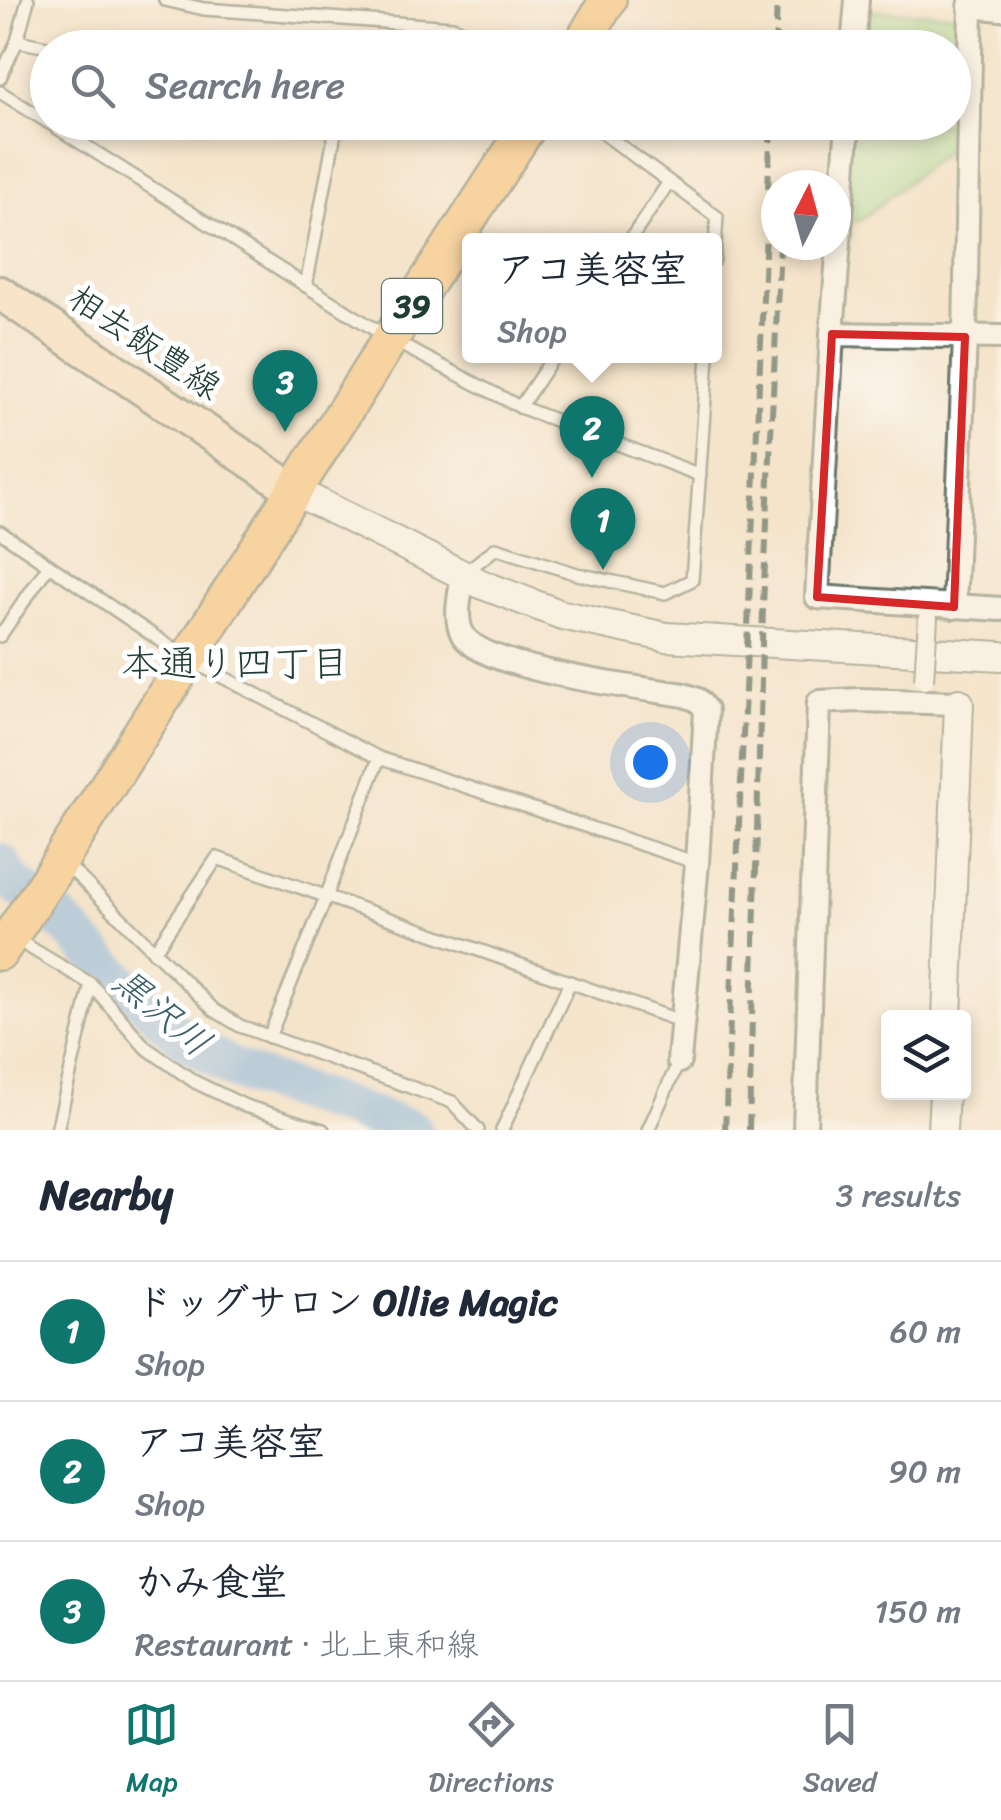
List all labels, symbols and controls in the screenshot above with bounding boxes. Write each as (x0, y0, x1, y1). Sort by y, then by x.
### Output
search box (30, 30, 971, 140)
text: Search here (145, 52, 345, 119)
icon: search (65, 58, 120, 113)
north arrow (761, 170, 851, 260)
popup (462, 233, 722, 363)
text: アコ美容室 (497, 236, 687, 303)
street label: 相去飯豊線 (55, 267, 235, 417)
road number: 39 (382, 279, 442, 333)
text: Shop (497, 303, 567, 360)
pin: 3 (252, 350, 318, 432)
pin: 2 (560, 396, 624, 478)
pin: 1 (570, 488, 636, 570)
district label: 本通り四丁目 (121, 630, 349, 697)
your location (625, 737, 676, 788)
water label: 黒沢川 (97, 950, 227, 1074)
map controls (881, 1010, 971, 1100)
button: layers (881, 1010, 971, 1100)
text: Nearby (40, 1158, 173, 1232)
text: 3 results (836, 1167, 961, 1224)
text: ドッグサロン Ollie Magic (135, 1269, 558, 1336)
text: 1 (66, 1303, 79, 1360)
text: 60 m (890, 1303, 961, 1360)
text: Shop (135, 1336, 205, 1393)
text: アコ美容室 (135, 1409, 325, 1476)
text: 2 (63, 1443, 82, 1500)
text: 90 m (888, 1443, 961, 1500)
text: Shop (135, 1476, 205, 1533)
text: かみ食堂 (135, 1549, 287, 1616)
text: 3 (64, 1583, 81, 1640)
text: 150 m (875, 1583, 961, 1640)
text: Restaurant · 北上東和線 (135, 1616, 478, 1673)
tab: Map (124, 1697, 179, 1806)
tab: Directions (428, 1697, 554, 1806)
tab: Saved (803, 1697, 877, 1806)

